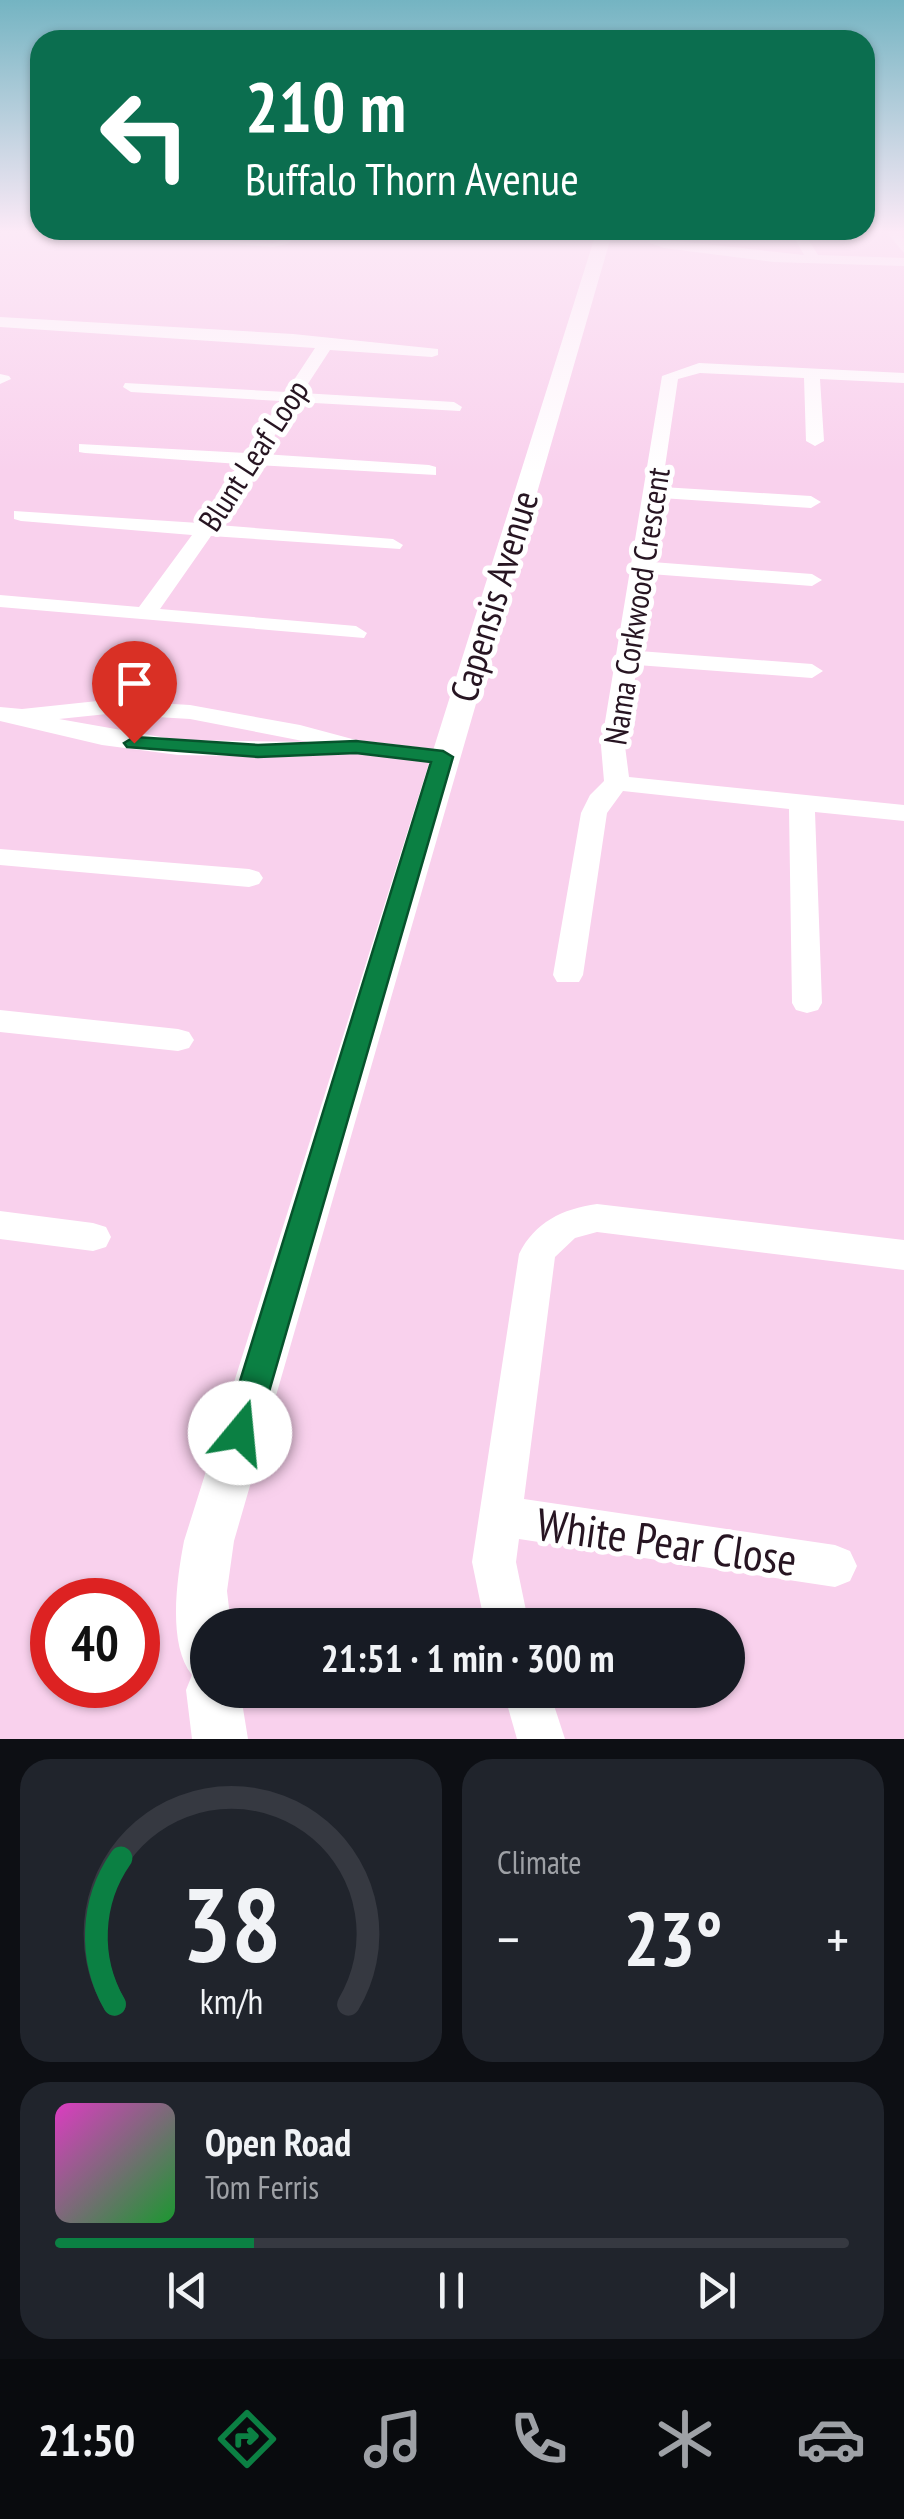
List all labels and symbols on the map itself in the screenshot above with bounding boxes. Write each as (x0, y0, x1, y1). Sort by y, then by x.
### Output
street label: Blunt Leaf Loop (188, 371, 318, 539)
street label: Nama Corkwood Crescent (593, 464, 679, 748)
street label: Capensis Avenue (438, 485, 548, 707)
pin (92, 641, 177, 744)
position arrow (188, 1381, 292, 1485)
street label: White Pear Close (533, 1494, 801, 1588)
speed limit sign: 40 (30, 1578, 160, 1708)

